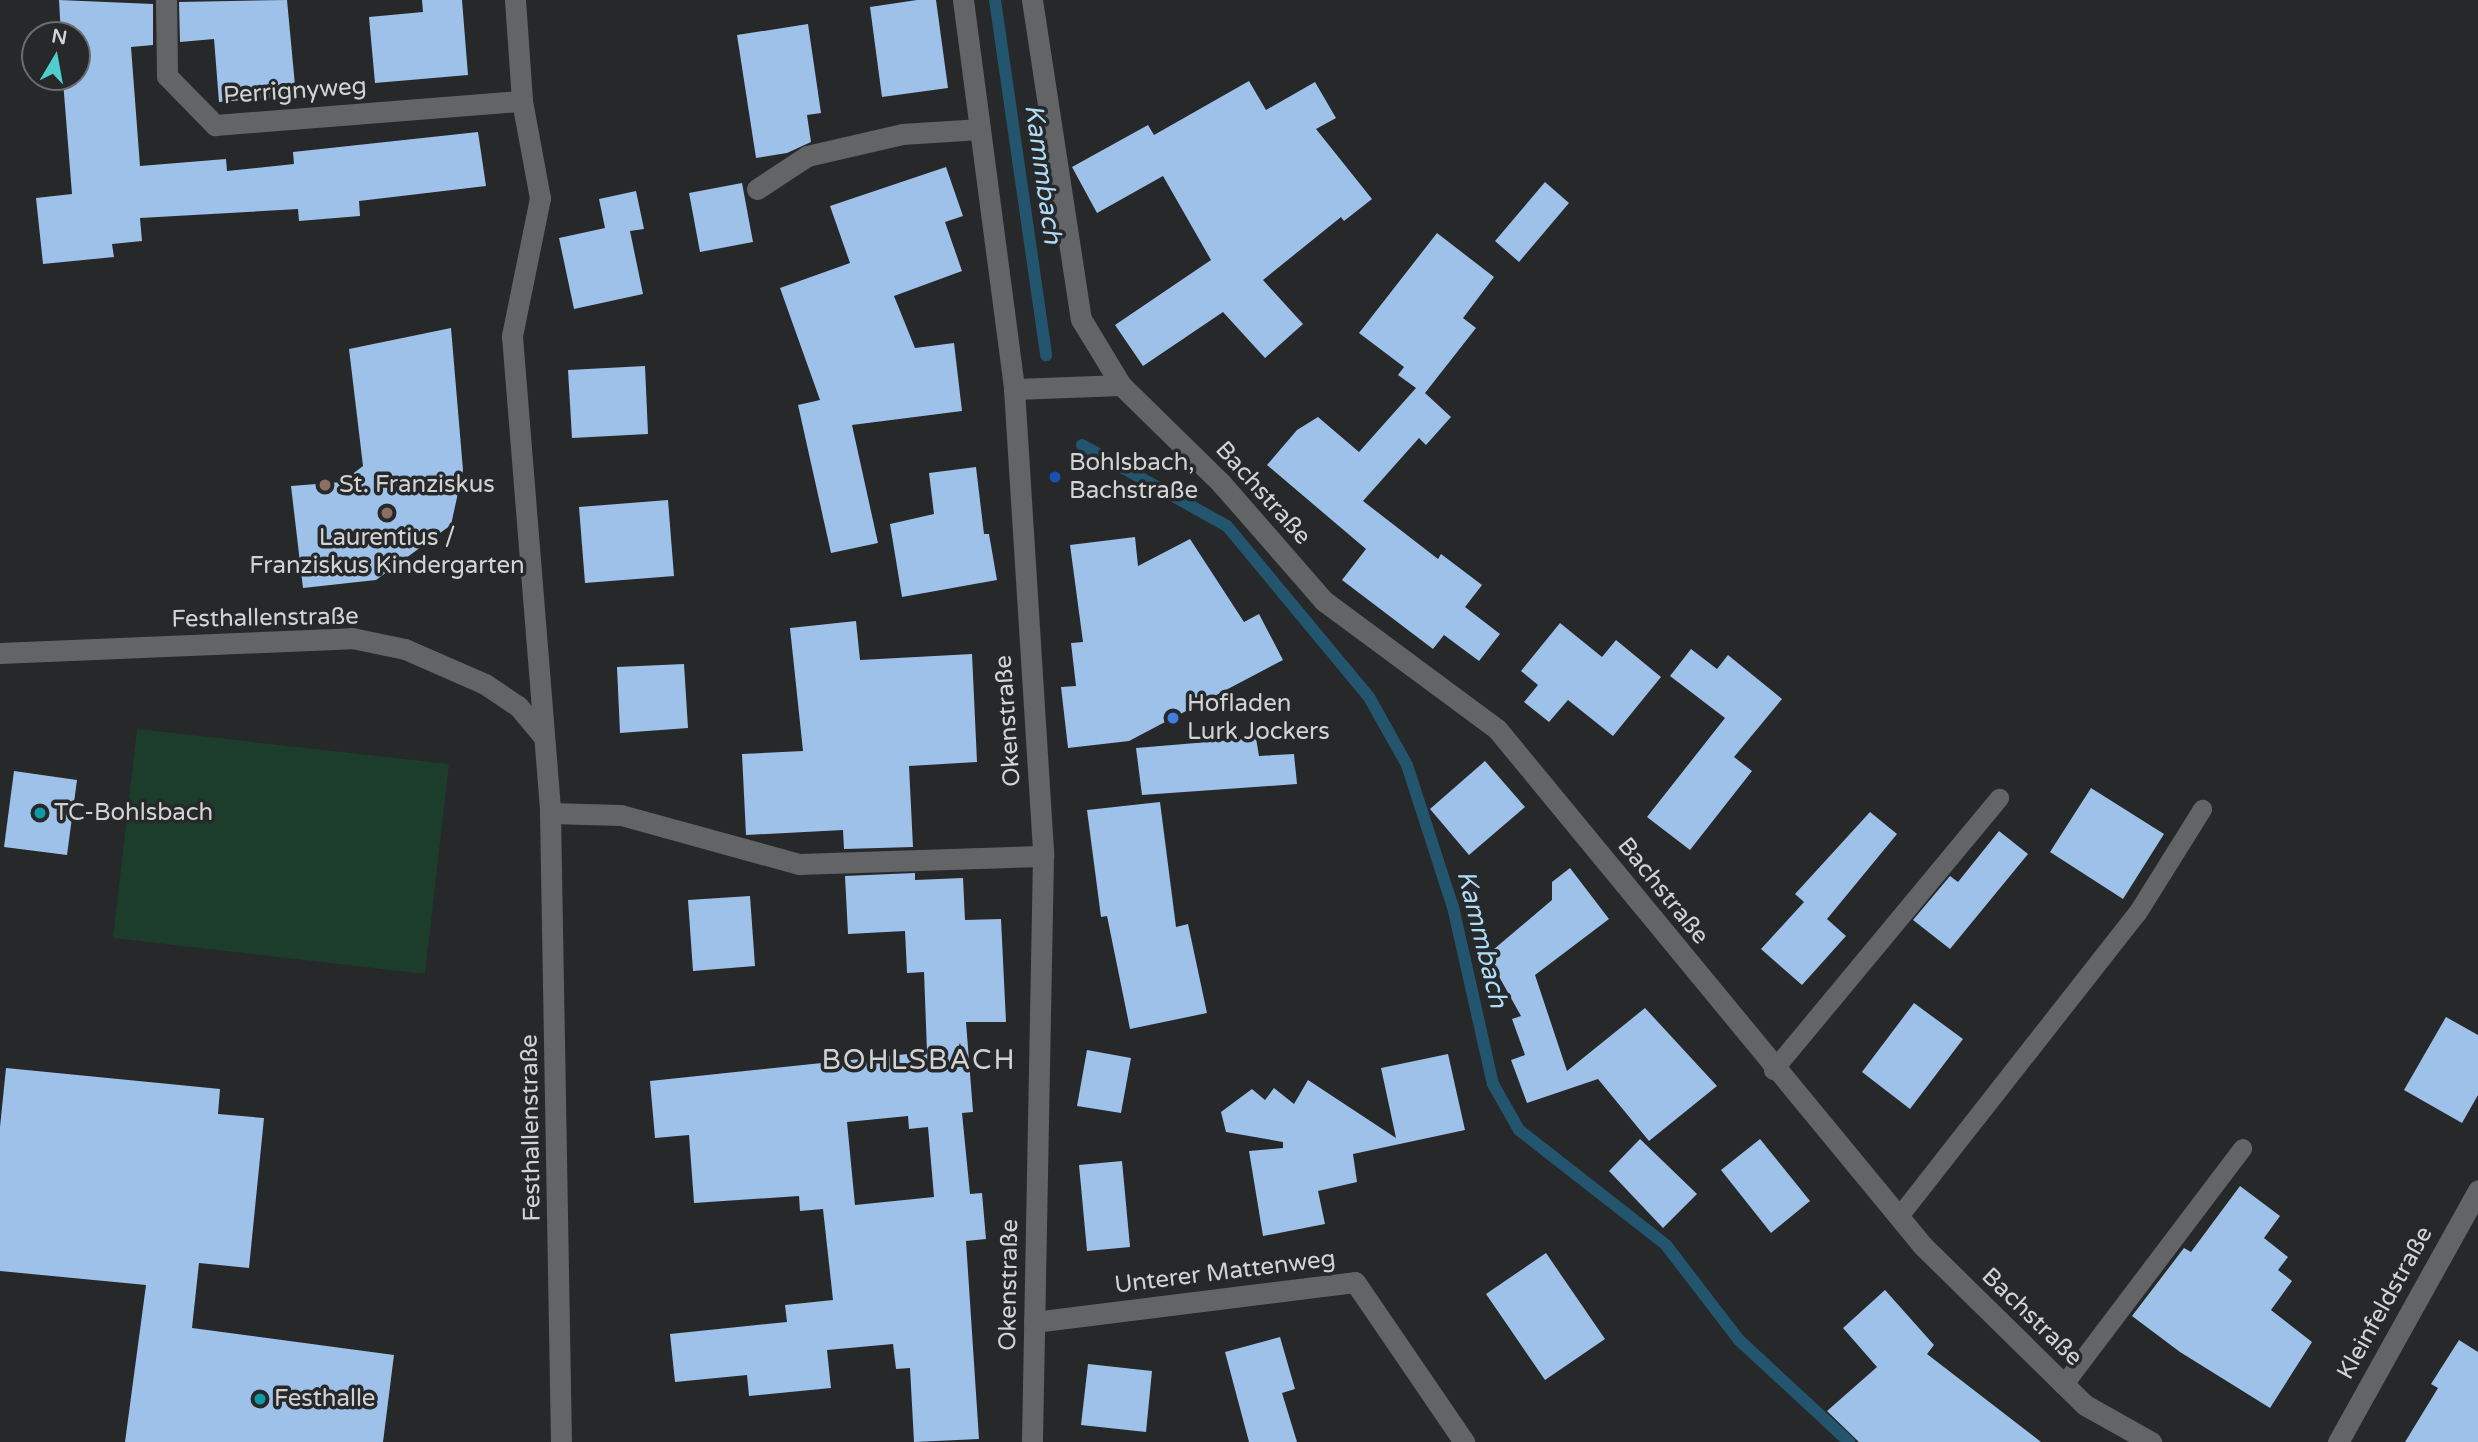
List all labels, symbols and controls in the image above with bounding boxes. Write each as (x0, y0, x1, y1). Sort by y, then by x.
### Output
north arrow (21, 21, 91, 91)
text: N (50, 25, 69, 49)
street label: Perrignyweg (222, 72, 368, 110)
water label: Kammbach (1018, 102, 1068, 246)
street label: Bachstraße (1209, 435, 1317, 551)
place label: Bohlsbach, Bachstraße (1069, 449, 1198, 505)
marker: Bohlsbach, Bachstraße (1047, 469, 1063, 485)
place label: St. Franziskus (339, 471, 495, 499)
marker: St. Franziskus (317, 477, 333, 493)
marker: Laurentius / Franziskus Kindergarten (379, 505, 395, 521)
place label: Laurentius / Franziskus Kindergarten (249, 524, 525, 580)
street label: Festhallenstraße (171, 602, 359, 634)
street label: Okenstraße (989, 654, 1027, 788)
place label: Hofladen Lurk Jockers (1187, 690, 1330, 746)
marker: Hofladen Lurk Jockers (1165, 710, 1181, 726)
place label: TC-Bohlsbach (54, 799, 213, 827)
marker: TC-Bohlsbach (32, 805, 48, 821)
street label: Bachstraße (1611, 832, 1715, 950)
water label: Kammbach (1450, 867, 1514, 1011)
street label: Festhallenstraße (515, 1034, 547, 1222)
district label: BOHLSBACH (823, 1043, 1015, 1077)
street label: Okenstraße (993, 1219, 1025, 1351)
street label: Kleinfeldstraße (2331, 1221, 2439, 1385)
street label: Unterer Mattenweg (1113, 1244, 1337, 1300)
street label: Bachstraße (1976, 1262, 2088, 1372)
place label: Festhalle (274, 1385, 375, 1413)
marker: Festhalle (252, 1391, 268, 1407)

